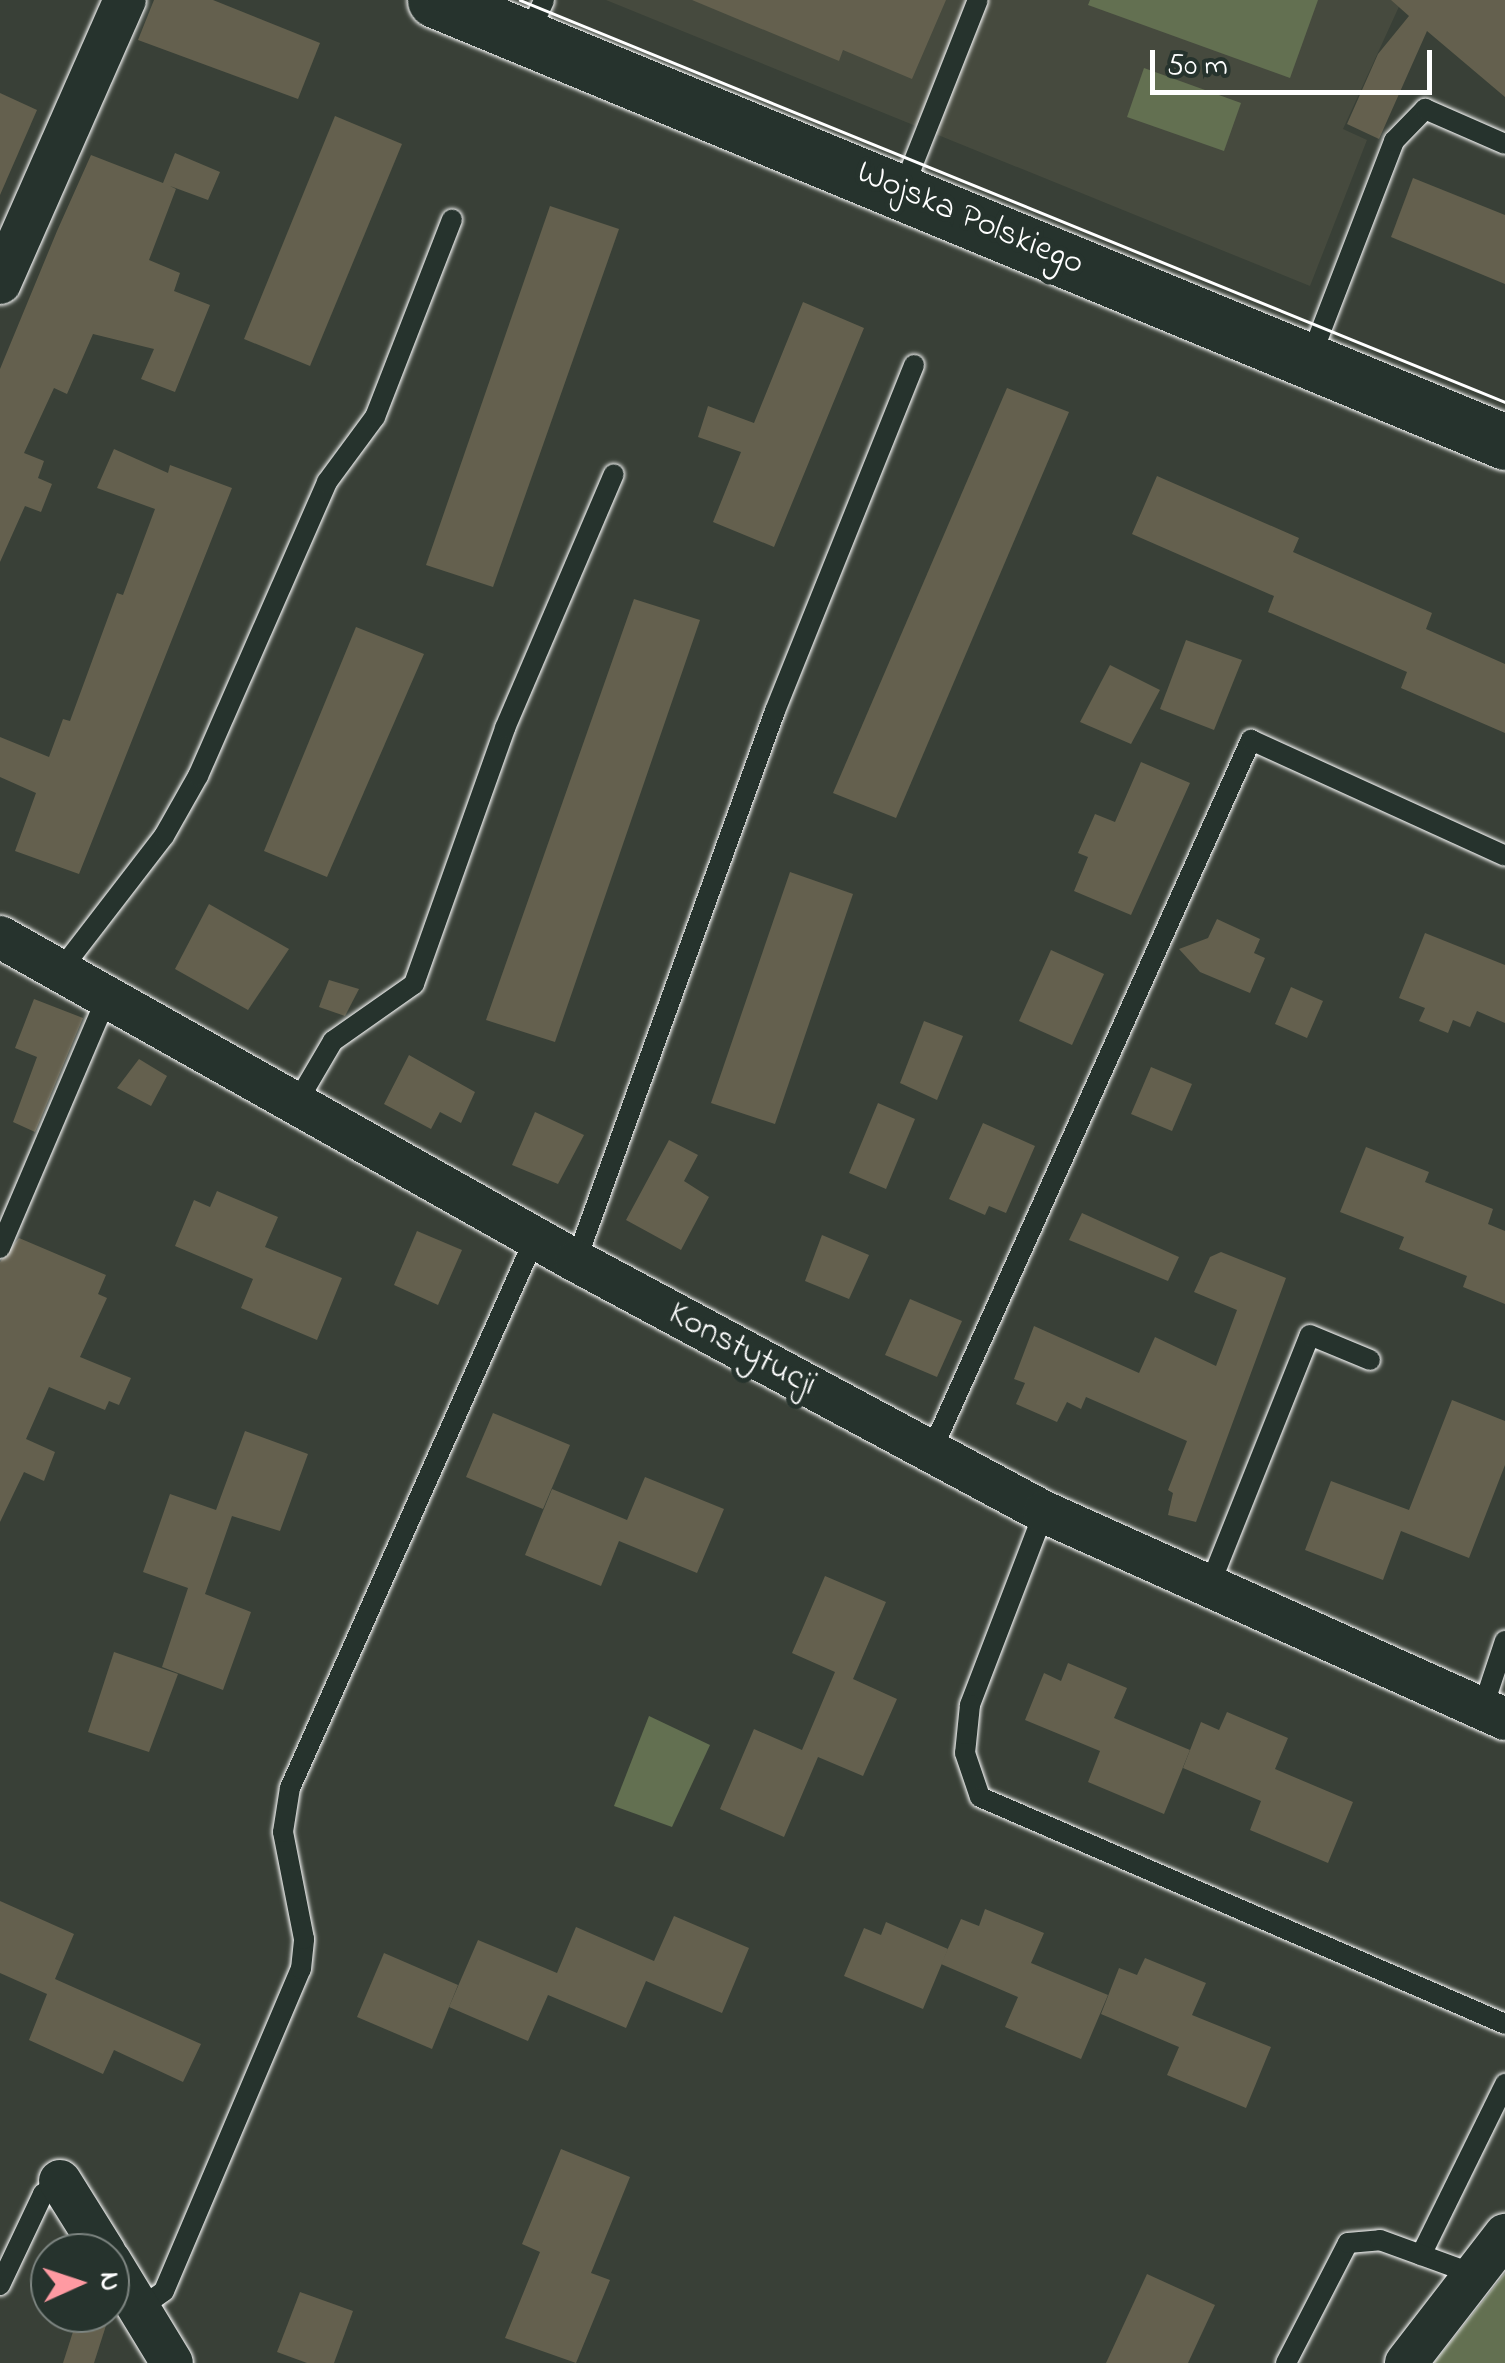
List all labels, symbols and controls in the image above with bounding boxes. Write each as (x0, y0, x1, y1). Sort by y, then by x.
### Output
scale bar (1155, 30, 1438, 92)
text: 50 m (1167, 45, 1228, 89)
street label: Wojska Polskiego (850, 152, 1090, 286)
street label: Konstytucji (661, 1293, 823, 1407)
north arrow (30, 2233, 130, 2333)
text: N (87, 2271, 129, 2292)

